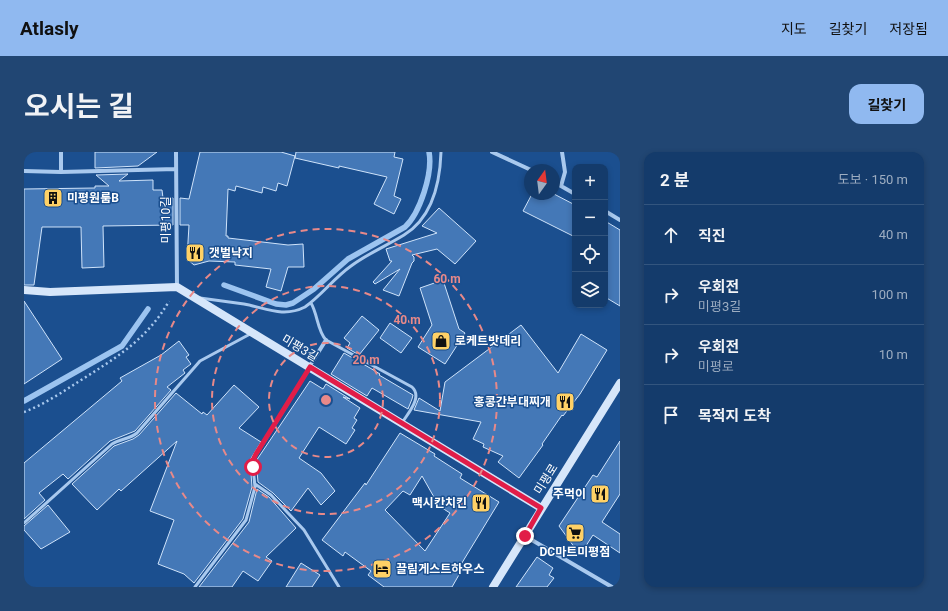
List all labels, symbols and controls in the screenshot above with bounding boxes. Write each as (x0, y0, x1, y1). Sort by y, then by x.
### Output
text: Atlasly (20, 17, 79, 40)
text: 지도 (781, 21, 807, 37)
text: 길찾기 (829, 21, 867, 37)
text: 저장됨 (889, 21, 928, 37)
button: 길찾기 (849, 84, 924, 124)
text: 오시는 길 (24, 90, 134, 123)
north arrow (524, 164, 560, 200)
map controls (572, 164, 608, 308)
button: + (572, 164, 608, 200)
text: 2 분 (660, 170, 690, 190)
text: 도보 · 150 m (838, 172, 908, 187)
building icon: 미평원룸B (42, 187, 64, 209)
place label: 미평원룸B (67, 191, 119, 205)
street label: 미평10길 (159, 197, 173, 243)
button: − (572, 200, 608, 236)
icon: ahead (660, 224, 682, 246)
text: 직진 (698, 227, 726, 245)
text: 40 m (879, 227, 908, 242)
button: locate (572, 236, 608, 272)
restaurant icon: 갯벌낙지 (184, 242, 206, 264)
place label: 갯벌낙지 (209, 246, 253, 260)
text: 60 m (433, 272, 461, 286)
button: layers (572, 272, 608, 308)
text: 우회전 (698, 278, 739, 296)
icon: right (660, 284, 682, 306)
text: 100 m (871, 287, 908, 302)
text: 미평3길 (698, 299, 741, 314)
text: 40 m (393, 313, 421, 327)
shop icon: 로케트밧데리 (430, 330, 452, 352)
street label: 미평3길 (279, 332, 321, 364)
place label: 로케트밧데리 (455, 334, 521, 348)
text: 우회전 (698, 338, 739, 356)
icon: right (660, 344, 682, 366)
text: 10 m (879, 347, 908, 362)
text: 20 m (352, 353, 380, 367)
text: 미평로 (698, 359, 734, 374)
restaurant icon: 홍콩간부대찌개 (554, 391, 576, 413)
centre of rings (319, 393, 333, 407)
place label: 홍콩간부대찌개 (474, 395, 551, 409)
icon: arrive (660, 404, 682, 426)
text: 목적지 도착 (698, 407, 771, 425)
route start (244, 458, 262, 476)
street label: 미평로 (531, 461, 561, 497)
restaurant icon: 주먹이 (589, 483, 611, 505)
place label: 주먹이 (553, 487, 586, 501)
restaurant icon: 맥시칸치킨 (470, 492, 492, 514)
place label: 맥시칸치킨 (412, 496, 467, 510)
supermarket icon: DC마트미평점 (564, 522, 586, 544)
route end (516, 527, 534, 545)
place label: DC마트미평점 (540, 545, 610, 559)
hotel icon: 끌림게스트하우스 (371, 558, 393, 580)
place label: 끌림게스트하우스 (396, 562, 484, 576)

